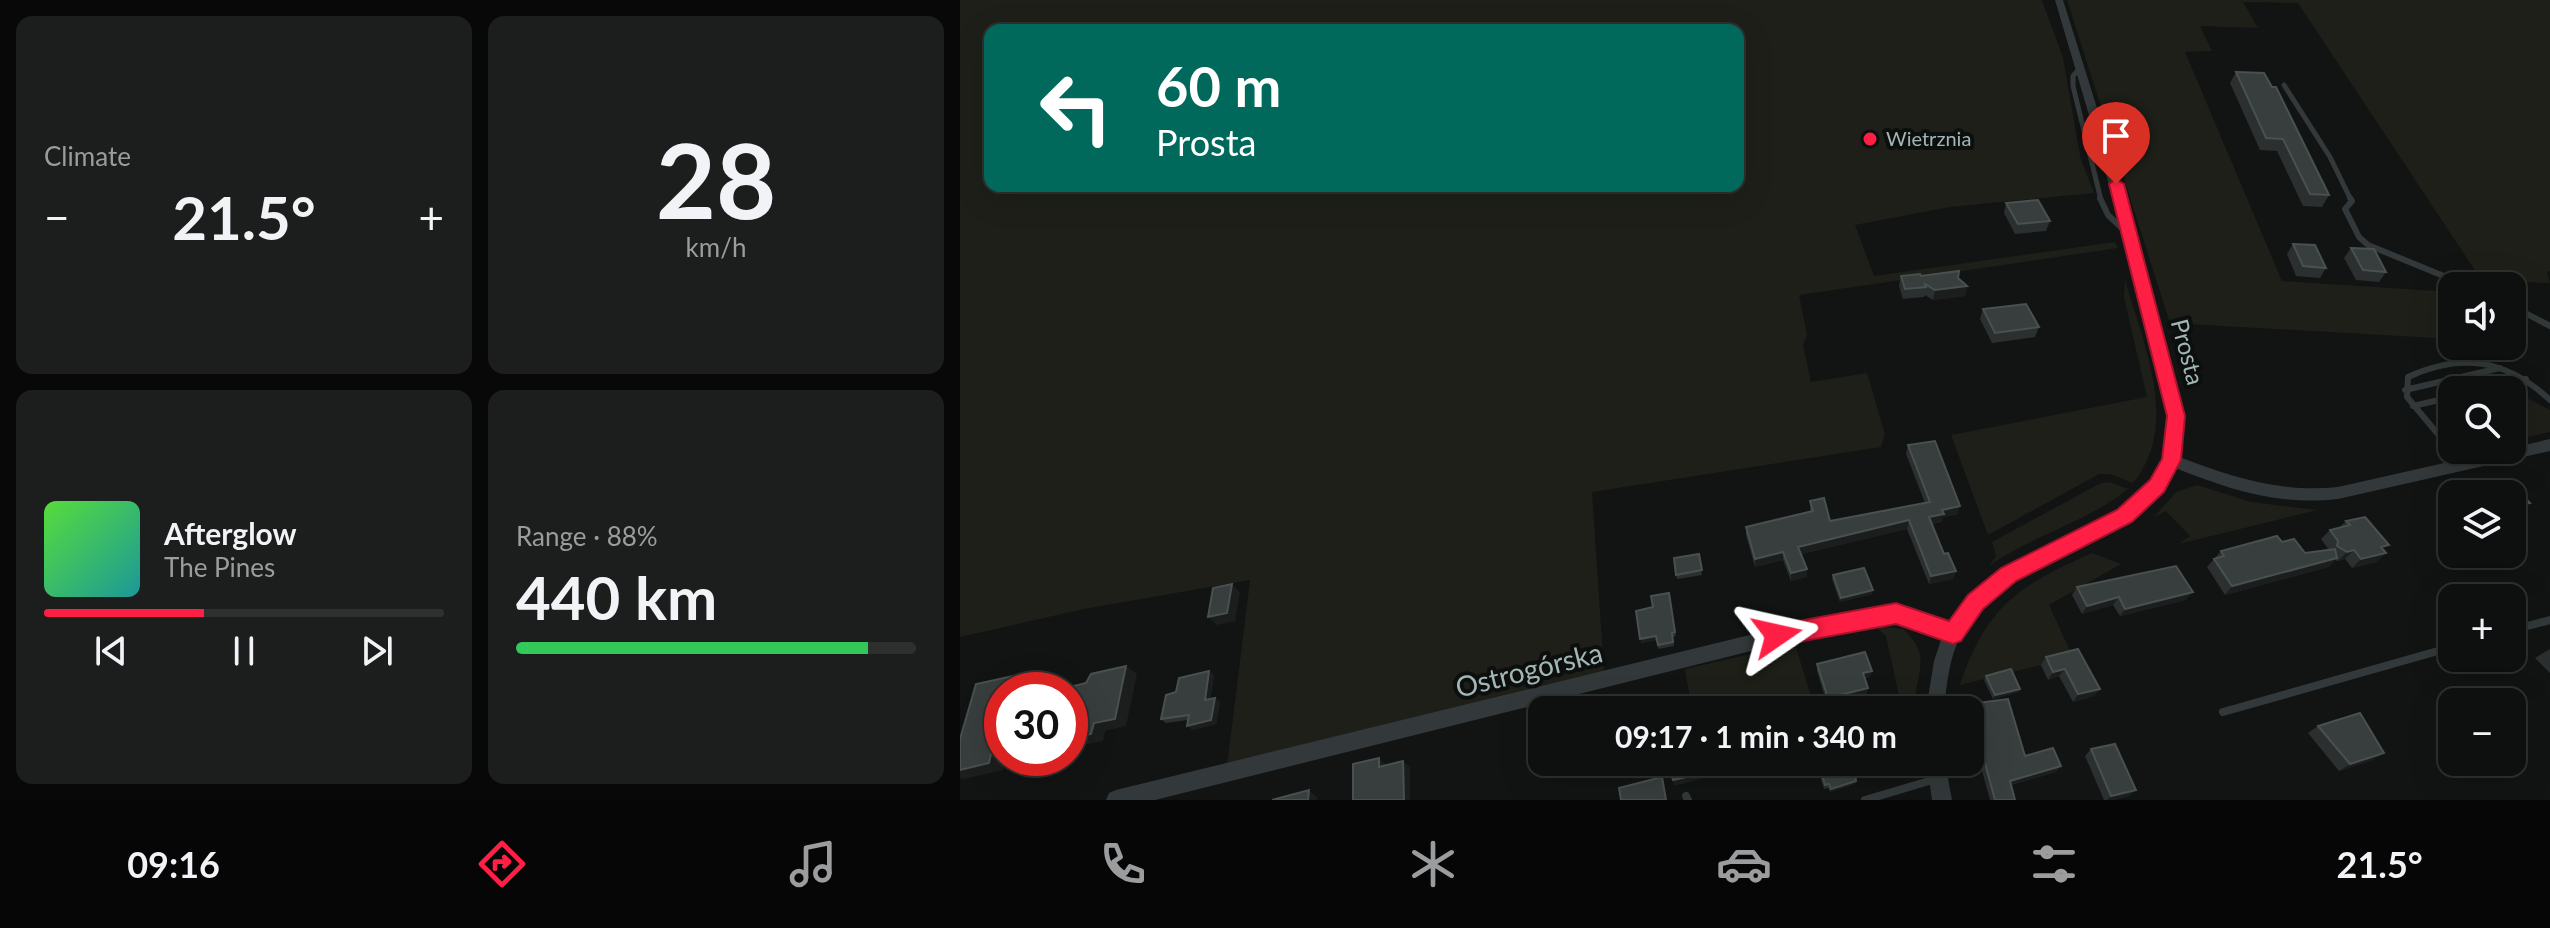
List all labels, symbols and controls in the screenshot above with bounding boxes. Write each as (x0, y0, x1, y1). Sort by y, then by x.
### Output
text: 60 m (1156, 52, 1281, 119)
icon: left (1024, 56, 1128, 160)
pin (2082, 102, 2150, 184)
icon: arrive (2094, 114, 2138, 158)
text: 28 (656, 116, 776, 241)
text: Prosta (1156, 120, 1256, 164)
place label: Wietrznia (1886, 126, 1971, 150)
marker: Wietrznia (1861, 130, 1879, 148)
text: Climate (44, 140, 131, 172)
text: 21.5° (172, 181, 316, 253)
text: − (44, 191, 70, 243)
text: + (418, 191, 444, 243)
text: km/h (686, 231, 746, 263)
map controls (2438, 272, 2526, 776)
button: sound (2438, 272, 2526, 360)
street label: Prosta (2166, 316, 2211, 388)
button: search (2438, 376, 2526, 464)
button: layers (2438, 480, 2526, 568)
text: Afterglow (164, 515, 297, 551)
text: Range · 88% (516, 520, 658, 552)
text: The Pines (164, 551, 275, 583)
text: 440 km (516, 561, 717, 633)
button: + (2438, 584, 2526, 672)
position arrow (1735, 593, 1819, 677)
icon: previous (89, 629, 133, 673)
icon: pause (222, 629, 266, 673)
icon: next (355, 629, 399, 673)
street label: Ostrogórska (1452, 634, 1606, 704)
speed limit sign: 30 (984, 672, 1088, 776)
button: − (2438, 688, 2526, 776)
text: 09:17 · 1 min · 340 m (1615, 718, 1897, 754)
icon: directions (474, 836, 530, 892)
icon: music (785, 836, 841, 892)
icon: phone (1095, 836, 1151, 892)
icon: climate (1405, 836, 1461, 892)
icon: car (1716, 836, 1772, 892)
icon: filters (2026, 836, 2082, 892)
text: 09:16 (127, 842, 220, 886)
text: 21.5° (2337, 842, 2423, 886)

